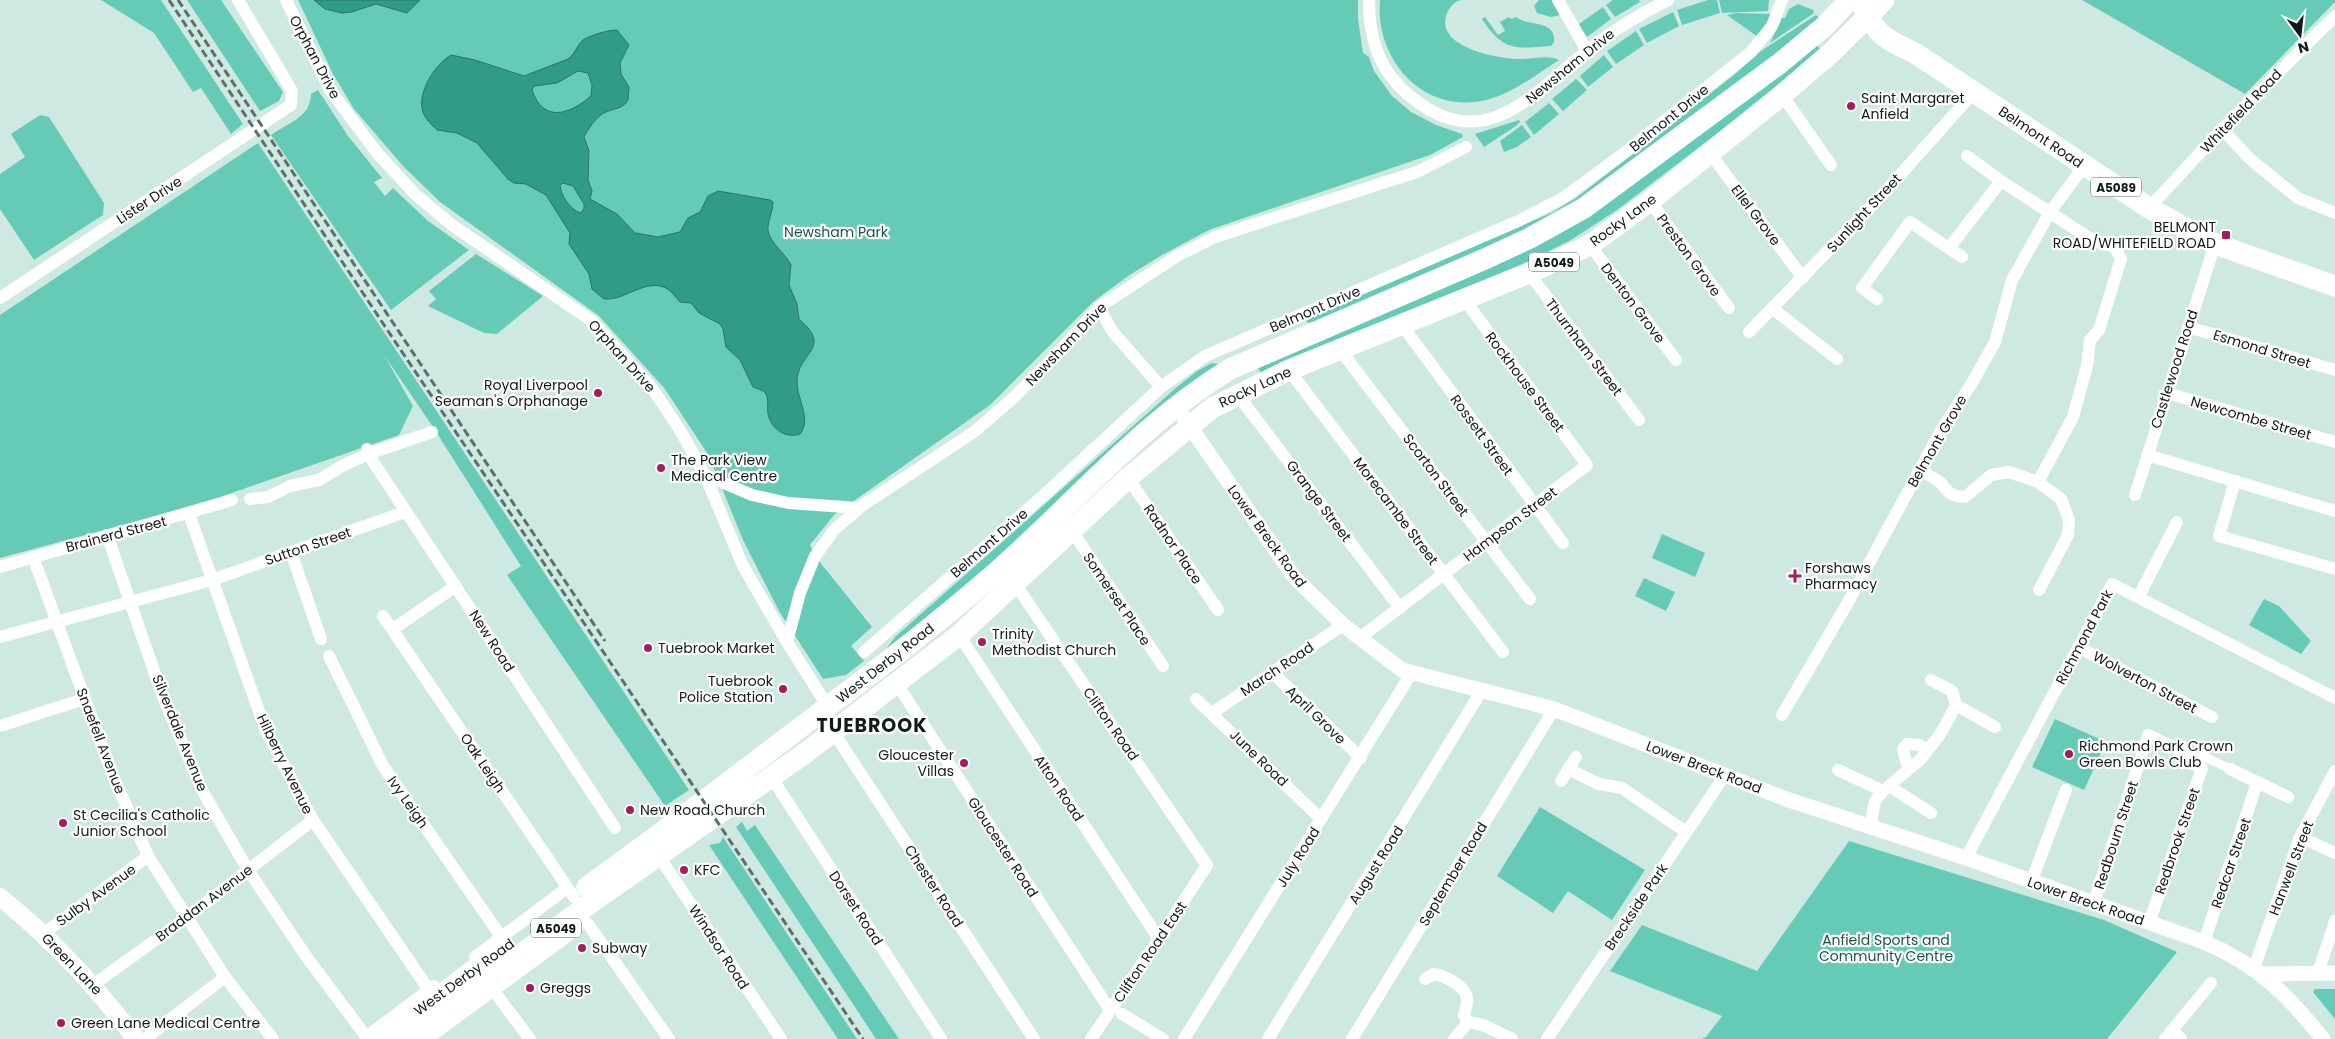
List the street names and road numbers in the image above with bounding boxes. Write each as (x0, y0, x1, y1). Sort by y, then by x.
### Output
street label: Orphan Drive (285, 12, 346, 103)
street label: Newsham Drive (1521, 24, 1619, 108)
street label: Whitefield Road (2196, 65, 2286, 157)
street label: Belmont Drive (1625, 80, 1713, 156)
street label: Belmont Road (1995, 101, 2087, 173)
street label: Sunlight Street (1822, 169, 1906, 257)
street label: Lister Drive (112, 171, 186, 229)
road number: A5089 (2091, 178, 2141, 196)
street label: Ellel Grove (1726, 180, 1786, 250)
street label: Rocky Lane (1586, 189, 1661, 251)
street label: Preston Grove (1652, 210, 1726, 301)
road number: A5049 (1529, 252, 1579, 272)
street label: Denton Grove (1596, 259, 1670, 348)
street label: Belmont Drive (1266, 281, 1364, 337)
street label: Thurnham Street (1541, 294, 1627, 400)
street label: Newsham Drive (1021, 298, 1111, 390)
street label: Castlewood Road (2145, 307, 2203, 431)
street label: Orphan Drive (584, 315, 660, 397)
street label: Esmond Street (2211, 325, 2313, 373)
street label: Rockhouse Street (1481, 328, 1569, 436)
street label: Rocky Lane (1215, 361, 1295, 413)
street label: Rossett Street (1446, 390, 1518, 480)
street label: Belmont Grove (1902, 391, 1972, 491)
street label: Newcombe Street (2188, 391, 2314, 445)
street label: Scorton Street (1398, 430, 1474, 520)
street label: Morecambe Street (1349, 453, 1443, 569)
street label: Grange Street (1282, 456, 1356, 546)
street label: Lower Breck Road (1223, 481, 1311, 591)
street label: Hampson Street (1459, 482, 1561, 566)
street label: Radnor Place (1139, 500, 1207, 588)
street label: Belmont Drive (946, 503, 1032, 582)
street label: Brainerd Street (63, 511, 169, 557)
street label: Sutton Street (262, 522, 354, 570)
street label: Somerset Place (1078, 548, 1156, 650)
street label: Richmond Park (2051, 585, 2118, 688)
street label: New Road (465, 606, 519, 676)
street label: West Derby Road (832, 618, 938, 708)
street label: March Road (1236, 637, 1318, 701)
street label: Wolverton Street (2089, 646, 2201, 718)
street label: Silverdale Avenue (147, 672, 213, 795)
street label: April Grove (1282, 681, 1351, 749)
street label: Clifton Road (1078, 683, 1144, 765)
street label: Snaefell Avenue (72, 685, 130, 797)
street label: Hilberry Avenue (252, 710, 318, 818)
street label: June Road (1225, 725, 1293, 791)
street label: Oak Leigh (456, 729, 510, 797)
street label: Lower Breck Road (1643, 736, 1765, 798)
street label: Alton Road (1029, 751, 1089, 825)
street label: Ivy Leigh (383, 772, 433, 832)
street label: Redbourn Street (2089, 778, 2143, 892)
street label: Redbrook Street (2149, 785, 2205, 897)
street label: Gloucester Road (963, 793, 1043, 901)
street label: Redcar Street (2206, 815, 2256, 911)
street label: September Road (1414, 818, 1492, 930)
street label: Hanwell Street (2264, 818, 2318, 918)
street label: August Road (1344, 822, 1408, 908)
street label: July Road (1272, 823, 1324, 891)
street label: Chester Road (900, 841, 968, 931)
street label: Sulby Avenue (52, 859, 140, 931)
street label: Breckside Park (1600, 859, 1673, 954)
street label: Braddan Avenue (151, 860, 257, 946)
street label: Dorset Road (824, 867, 888, 949)
street label: Lower Breck Road (2025, 872, 2147, 930)
street label: Clifton Road East (1109, 897, 1191, 1007)
street label: Windsor Road (684, 901, 754, 993)
road number: A5049 (531, 918, 581, 938)
street label: Green Lane (37, 929, 107, 1000)
street label: West Derby Road (410, 934, 518, 1020)

